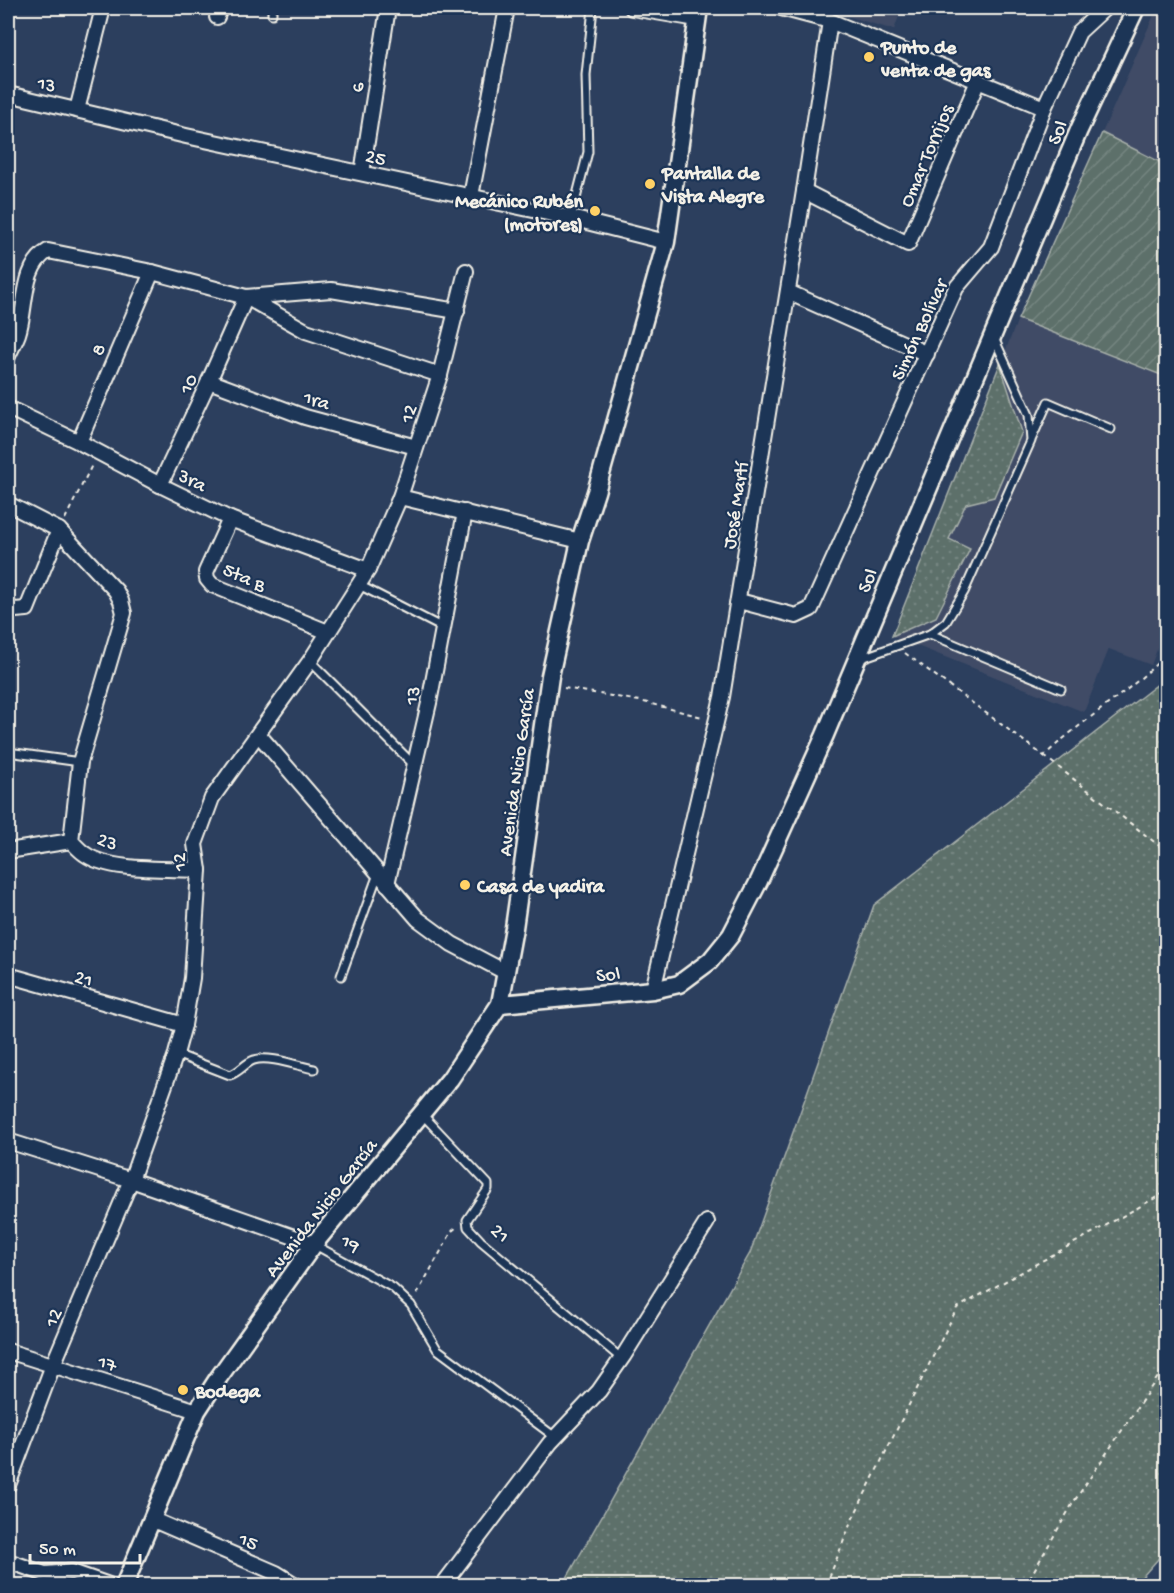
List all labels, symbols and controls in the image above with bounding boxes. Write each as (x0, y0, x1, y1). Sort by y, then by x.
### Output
place label: Punto de venta de gas (880, 38, 992, 84)
marker: Punto de venta de gas (862, 50, 876, 64)
street label: 13 (34, 73, 58, 100)
street label: 6 (347, 80, 372, 94)
street label: Omar Torrijos (896, 101, 960, 211)
street label: Sol (1044, 118, 1075, 149)
street label: 25 (363, 146, 388, 173)
place label: Pantalla de Vista Alegre (661, 164, 765, 210)
marker: Pantalla de Vista Alegre (643, 177, 657, 191)
place label: Mecánico Rubén (motores) (455, 192, 583, 238)
marker: Mecánico Rubén (motores) (588, 204, 602, 218)
street label: Simón Bolívar (888, 275, 955, 385)
street label: 8 (87, 341, 113, 360)
street label: 10 (175, 371, 205, 399)
street label: 1ra (299, 387, 333, 417)
street label: 12 (396, 402, 424, 427)
street label: José Martí (719, 460, 756, 551)
street label: 3ra (173, 465, 210, 499)
street label: 5ta B (218, 559, 269, 599)
street label: Sol (854, 566, 885, 597)
street label: 13 (401, 684, 427, 708)
street label: Avenida Nicio García (495, 686, 542, 858)
street label: 23 (93, 829, 120, 858)
street label: 12 (169, 852, 194, 872)
place label: Casa de yadira (476, 877, 605, 900)
marker: Casa de yadira (458, 878, 472, 892)
street label: Sol (595, 964, 621, 989)
street label: 21 (71, 967, 95, 994)
street label: Avenida Nicio García (262, 1135, 384, 1283)
street label: 21 (484, 1220, 513, 1249)
street label: 19 (335, 1230, 363, 1260)
street label: 12 (41, 1305, 69, 1332)
street label: 17 (94, 1351, 120, 1379)
place label: Bodega (194, 1382, 261, 1405)
marker: Bodega (176, 1383, 190, 1397)
scale bar (30, 1527, 140, 1565)
street label: 15 (234, 1529, 261, 1557)
text: 50 m (39, 1540, 76, 1561)

